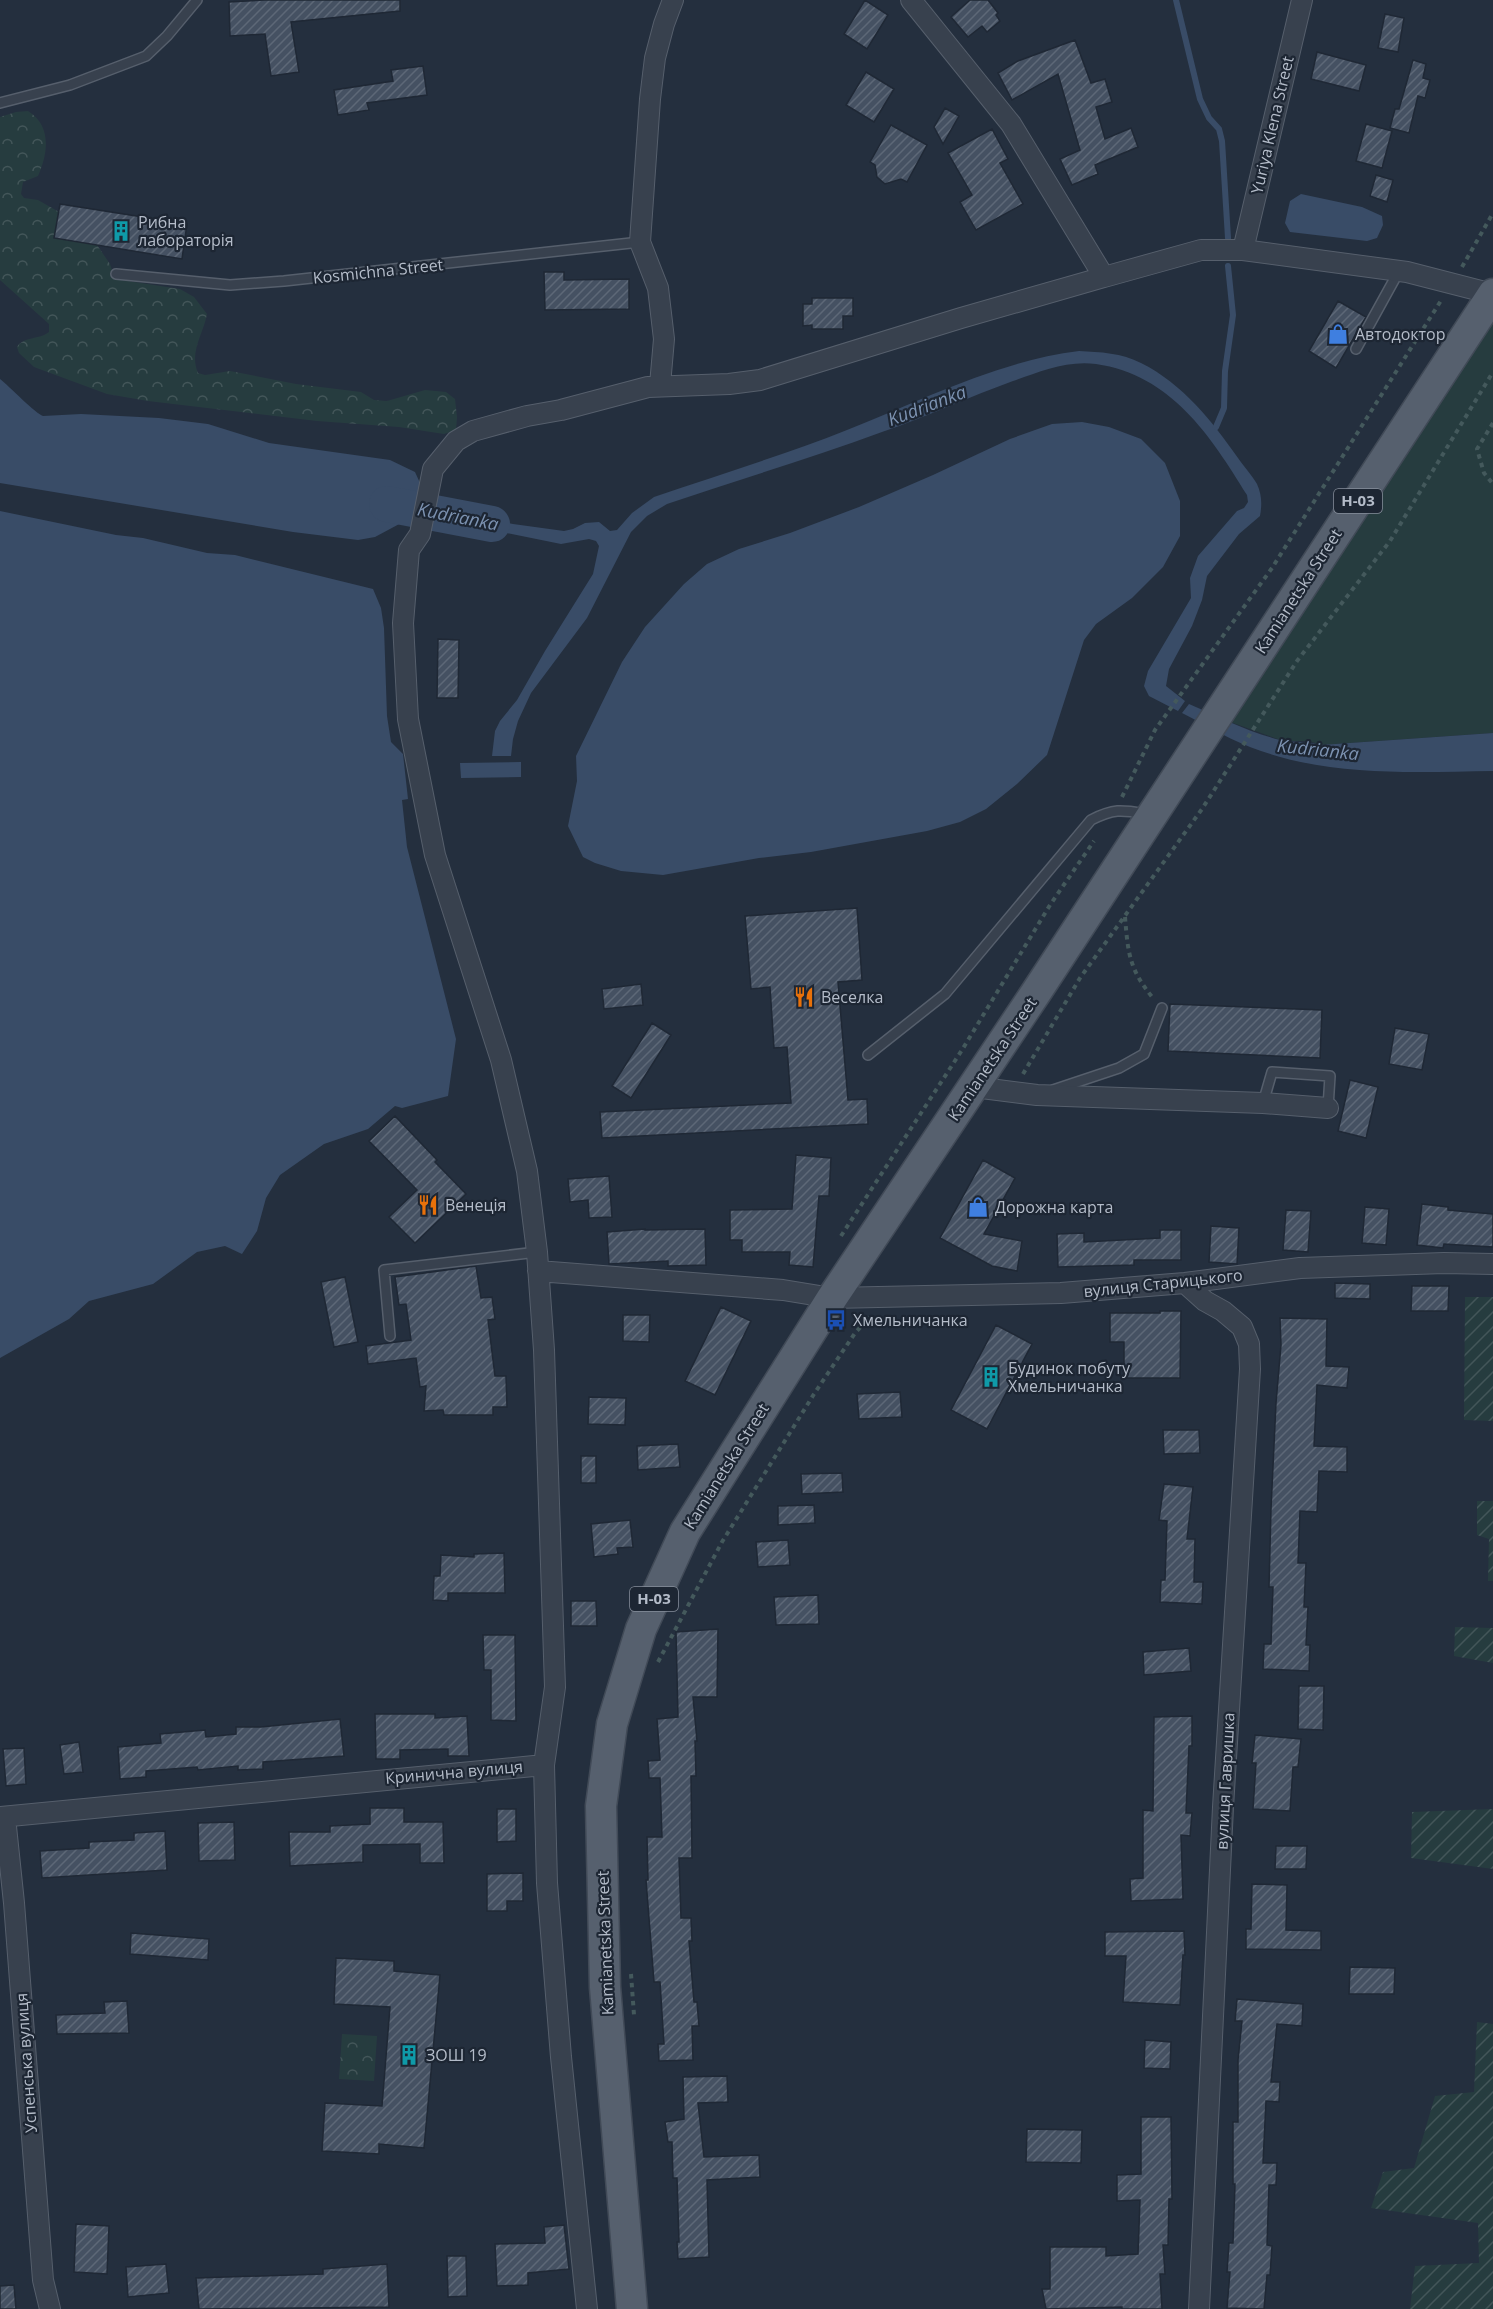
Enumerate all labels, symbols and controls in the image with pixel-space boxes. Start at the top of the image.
street label: Yuriya Klena Street [1245,54,1299,196]
place label: Рибна лабораторія [138,211,234,251]
building icon: Рибна лабораторія [109,219,133,243]
street label: Kosmichna Street [312,253,445,289]
shop icon: Автодоктор [1326,322,1350,346]
place label: Автодоктор [1355,323,1446,345]
water label: Kudrianka [884,379,969,431]
road number: Н-03 [1334,489,1382,513]
water label: Kudrianka [416,496,501,536]
street label: Kamianetska Street [1249,524,1347,658]
water label: Kudrianka [1276,733,1360,765]
restaurant icon: Веселка [792,985,816,1009]
place label: Веселка [821,986,883,1008]
street label: Kamianetska Street [942,993,1042,1125]
restaurant icon: Венеція [416,1193,440,1217]
place label: Венеція [445,1194,506,1216]
shop icon: Дорожна карта [966,1195,990,1219]
place label: Дорожна карта [995,1196,1113,1218]
street label: вулиця Старицького [1082,1264,1244,1302]
bus stop icon: Хмельничанка [824,1308,848,1332]
place label: Хмельничанка [853,1309,968,1331]
place label: Будинок побуту Хмельничанка [1008,1357,1131,1397]
building icon: Будинок побуту Хмельничанка [979,1365,1003,1389]
street label: Kamianetska Street [678,1399,774,1533]
road number: Н-03 [630,1587,678,1611]
street label: вулиця Гавришка [1210,1712,1240,1850]
street label: Кринична вулиця [384,1755,524,1789]
street label: Kamianetska Street [591,1870,619,2016]
street label: Успенська вулиця [10,1992,42,2134]
building icon: ЗОШ 19 [397,2043,421,2067]
place label: ЗОШ 19 [426,2044,487,2066]

